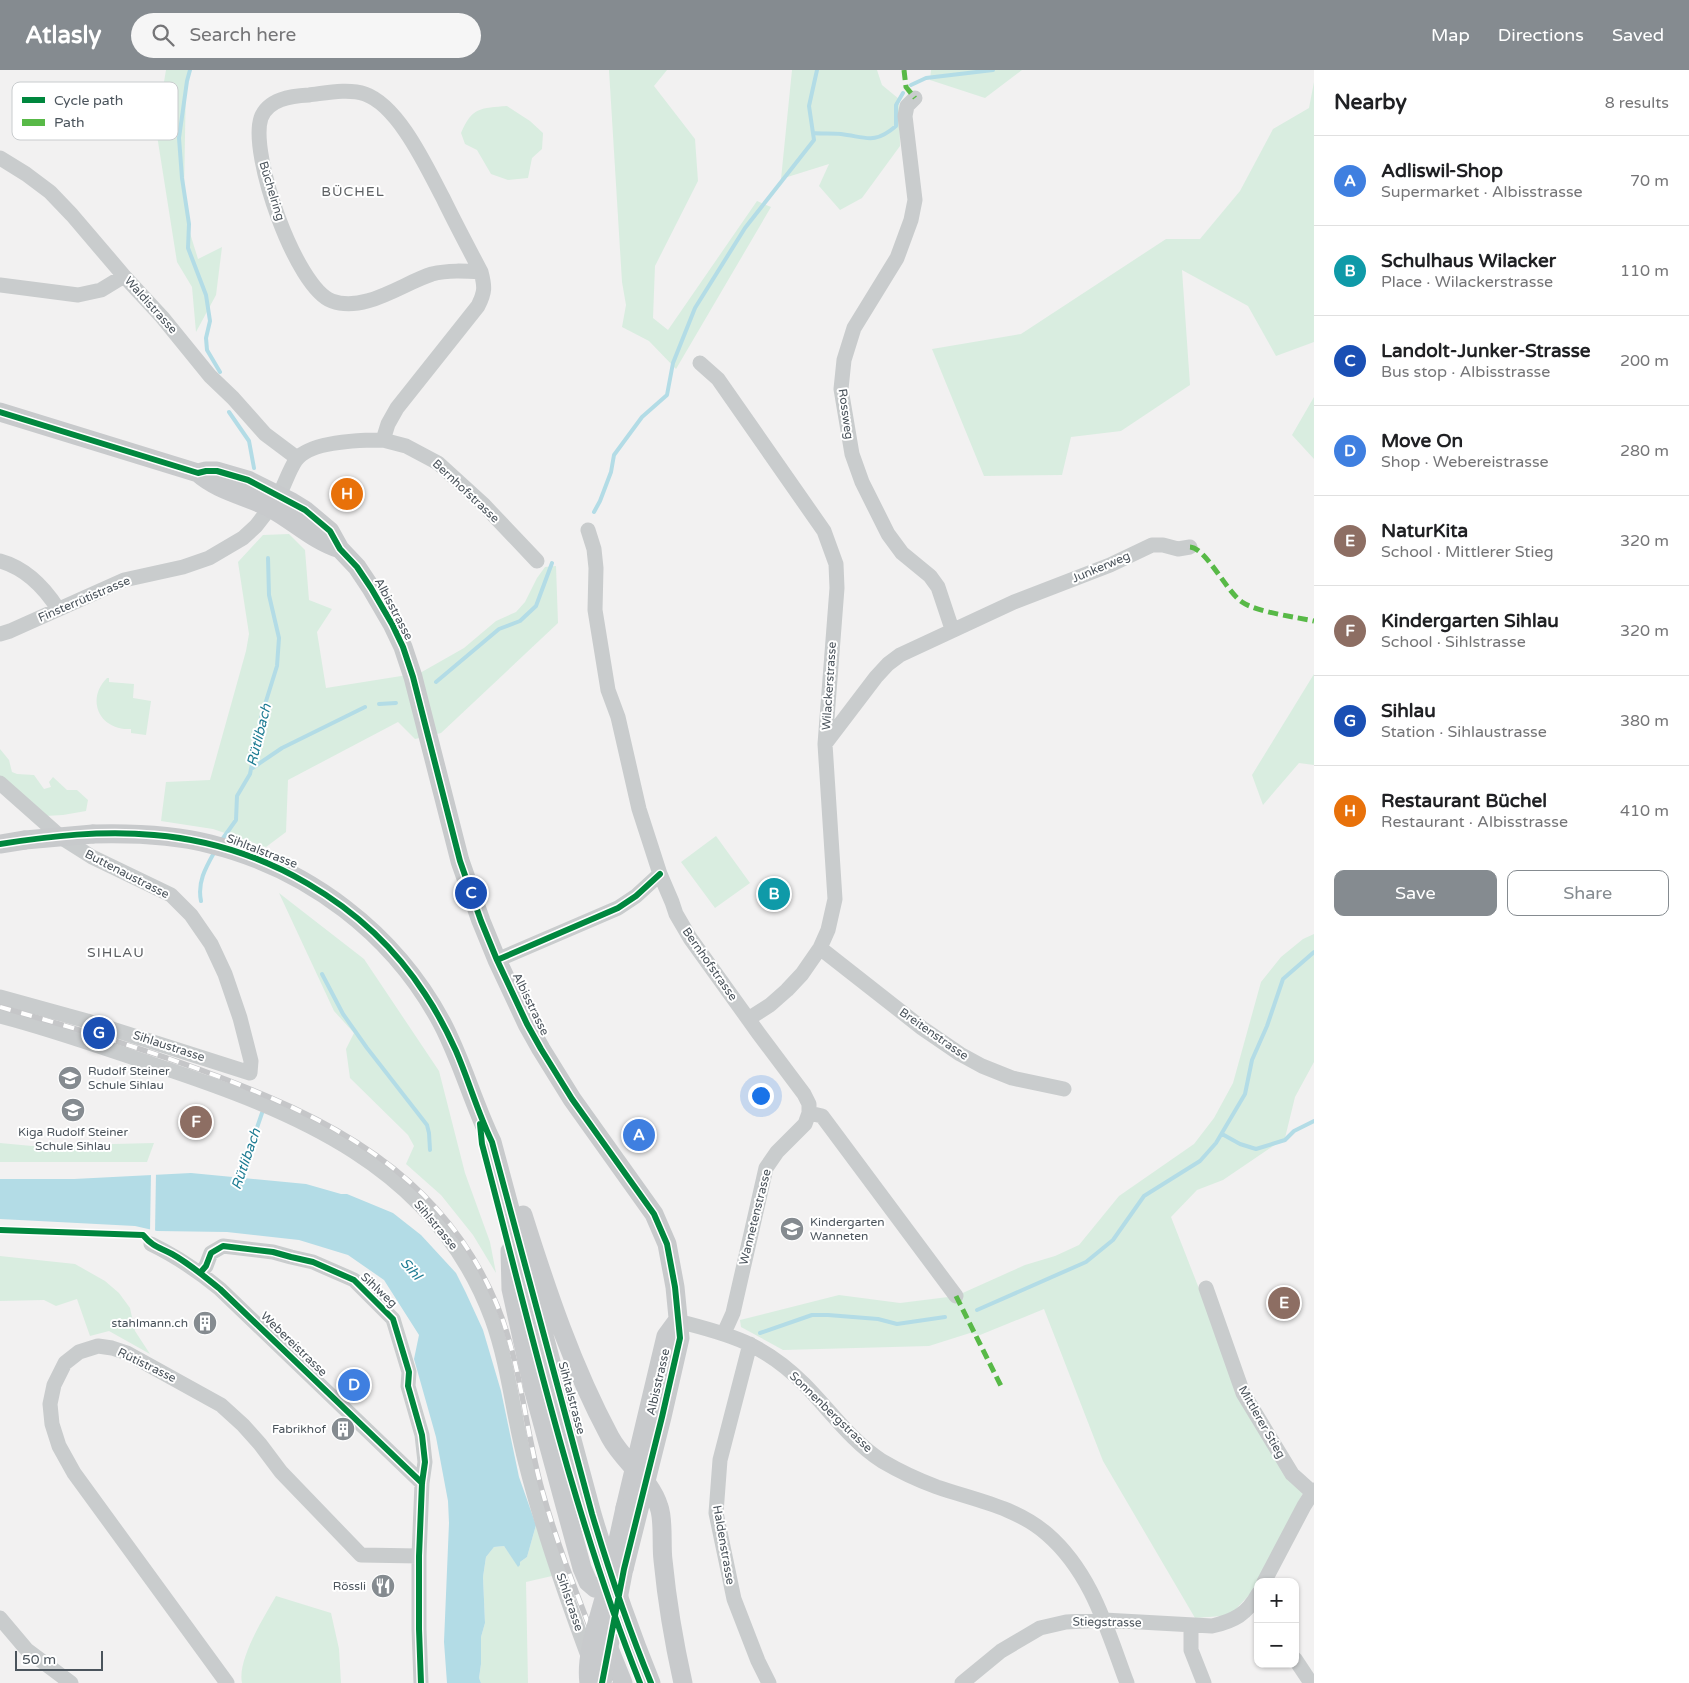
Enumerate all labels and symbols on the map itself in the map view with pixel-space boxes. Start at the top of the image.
legend [12,82,178,140]
text: Cycle path [54,92,123,109]
text: Path [54,114,85,131]
street label: Büchelring [256,160,288,222]
district label: BÜCHEL [321,183,385,200]
street label: Waldistrasse [122,274,180,337]
street label: Rossweg [836,388,856,440]
street label: Bernhofstrasse [430,457,502,526]
pin: H [331,475,363,513]
street label: Junkerweg [1070,548,1132,586]
street label: Finsterrütistrasse [36,573,132,625]
street label: Albisstrasse [372,576,416,643]
street label: Wilackerstrasse [819,641,839,731]
water label: Rütlibach [243,702,275,768]
street label: Sihltalstrasse [225,831,300,871]
street label: Buttenaustrasse [83,847,172,901]
pin: C [455,874,487,912]
pin: B [758,875,790,913]
street label: Bernhofstrasse [680,925,741,1003]
district label: SIHLAU [87,944,145,961]
street label: Albisstrasse [510,970,552,1038]
street label: Breitenstrasse [897,1005,971,1063]
pin: G [83,1014,115,1052]
street label: Sihlaustrasse [131,1028,207,1064]
place label: Rudolf Steiner Schule Sihlau [88,1064,170,1092]
school or university icon: Rudolf Steiner Schule Sihlau [57,1065,83,1091]
your location [748,1083,774,1109]
school or university icon: Kiga Rudolf Steiner Schule Sihlau [60,1097,86,1123]
pin: F [180,1103,212,1141]
pin: A [623,1116,655,1154]
place label: Kiga Rudolf Steiner Schule Sihlau [18,1125,128,1153]
water label: Rütlibach [228,1126,265,1192]
street label: Wannetenstrasse [736,1167,774,1266]
street label: Sihlstrasse [411,1197,461,1253]
place label: Kindergarten Wanneten [810,1215,885,1243]
school or university icon: Kindergarten Wanneten [779,1216,805,1242]
water label: Sihl [397,1254,426,1285]
street label: Sihlweg [358,1270,400,1310]
pin: E [1268,1284,1300,1322]
street label: Webereistrasse [258,1309,330,1379]
building icon: stahlmann.ch [192,1310,218,1336]
place label: stahlmann.ch [112,1316,188,1330]
street label: Rütistrasse [115,1345,179,1385]
street label: Albisstrasse [644,1347,673,1417]
street label: Sihltalstrasse [556,1360,588,1436]
pin: D [338,1366,370,1404]
street label: Sonnenbergstrasse [787,1369,875,1455]
street label: Mittlerer Stieg [1236,1383,1288,1461]
building icon: Fabrikhof [330,1416,356,1442]
place label: Fabrikhof [272,1422,326,1436]
street label: Haldenstrasse [710,1504,738,1586]
street label: Sihlstrasse [554,1571,587,1633]
restaurant icon: Rössli [370,1573,396,1599]
place label: Rössli [333,1579,366,1593]
street label: Stiegstrasse [1072,1614,1142,1630]
scale bar [15,1648,102,1671]

